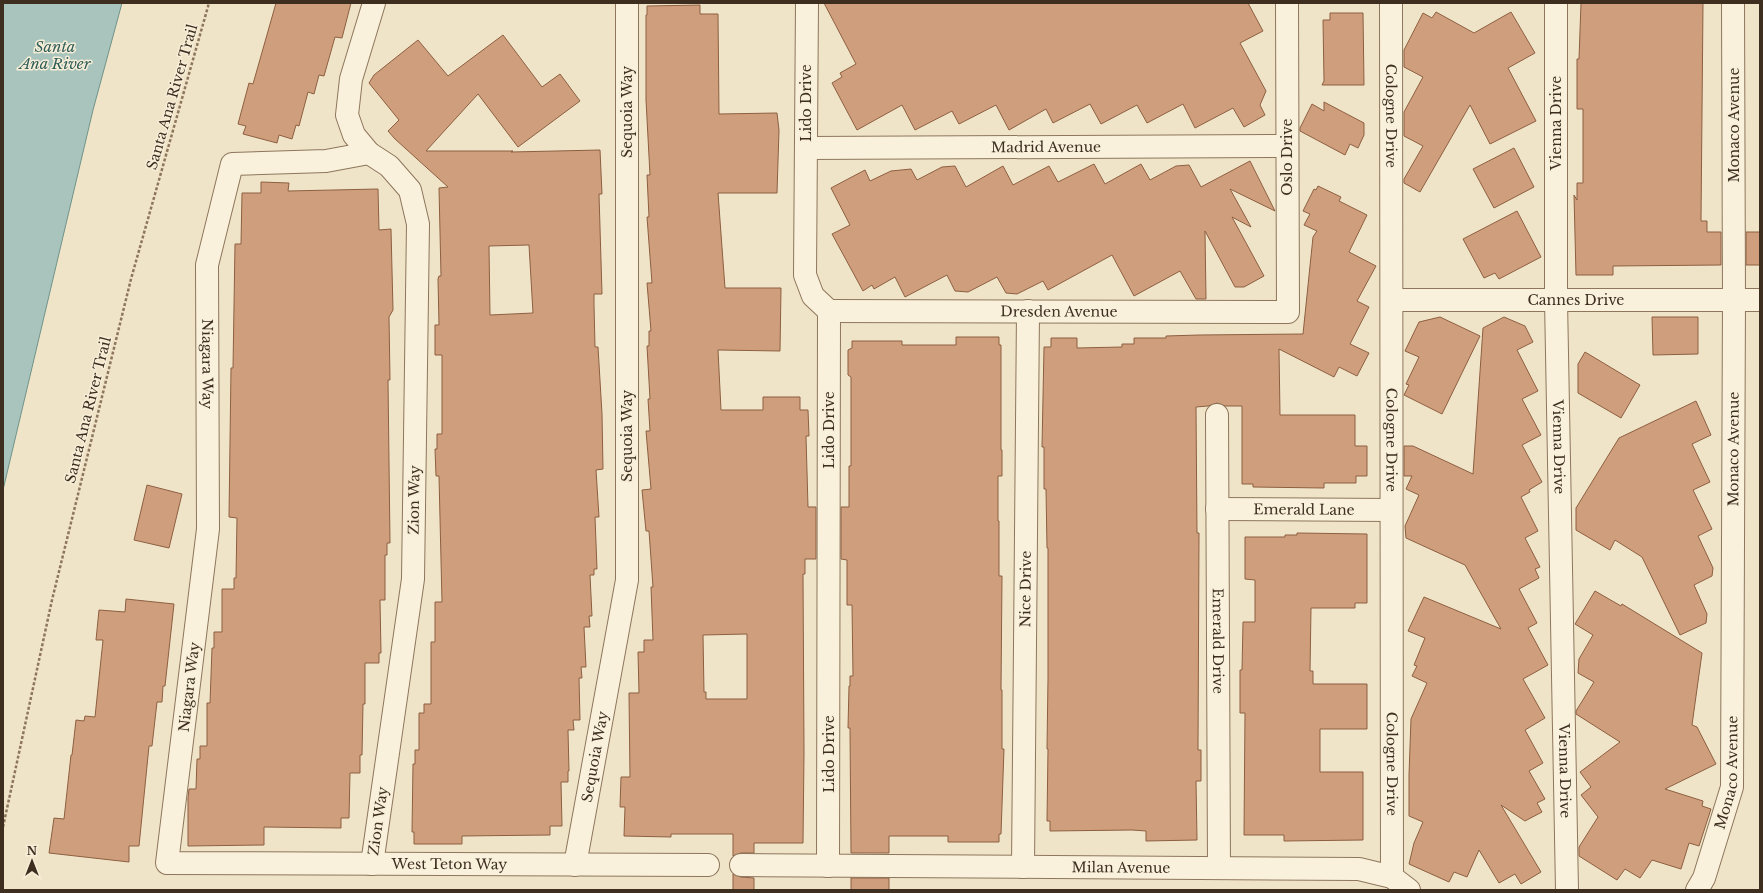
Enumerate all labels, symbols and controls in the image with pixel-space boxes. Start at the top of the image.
street label: Santa Ana River Trail [143,22,202,172]
water label: Santa Ana River [17,37,92,73]
street label: Lido Drive [797,64,815,142]
street label: Cologne Drive [1382,64,1400,168]
street label: Sequoia Way [618,66,636,158]
street label: Monaco Avenue [1725,68,1743,182]
street label: Vienna Drive [1547,76,1565,171]
street label: Oslo Drive [1278,118,1296,196]
street label: Madrid Avenue [991,138,1101,156]
street label: Cannes Drive [1528,291,1624,309]
street label: Dresden Avenue [1000,302,1118,321]
street label: Niagara Way [198,319,217,409]
street label: Santa Ana River Trail [61,334,115,485]
street label: Cologne Drive [1382,388,1401,492]
street label: Sequoia Way [618,390,636,482]
street label: Lido Drive [820,391,838,469]
street label: Monaco Avenue [1724,392,1743,507]
street label: Vienna Drive [1549,398,1569,494]
street label: Zion Way [404,465,424,535]
street label: Emerald Lane [1253,500,1355,519]
street label: Nice Drive [1016,550,1035,628]
street label: Emerald Drive [1209,588,1227,694]
street label: Niagara Way [175,641,203,733]
street label: Sequoia Way [578,710,612,804]
street label: Cologne Drive [1383,712,1401,816]
street label: Lido Drive [820,715,838,793]
street label: Monaco Avenue [1711,716,1741,831]
street label: Vienna Drive [1555,722,1575,818]
street label: Zion Way [364,785,392,857]
north arrow [12,841,52,881]
text: N [27,844,38,858]
street label: West Teton Way [391,855,507,873]
street label: Milan Avenue [1072,858,1170,877]

